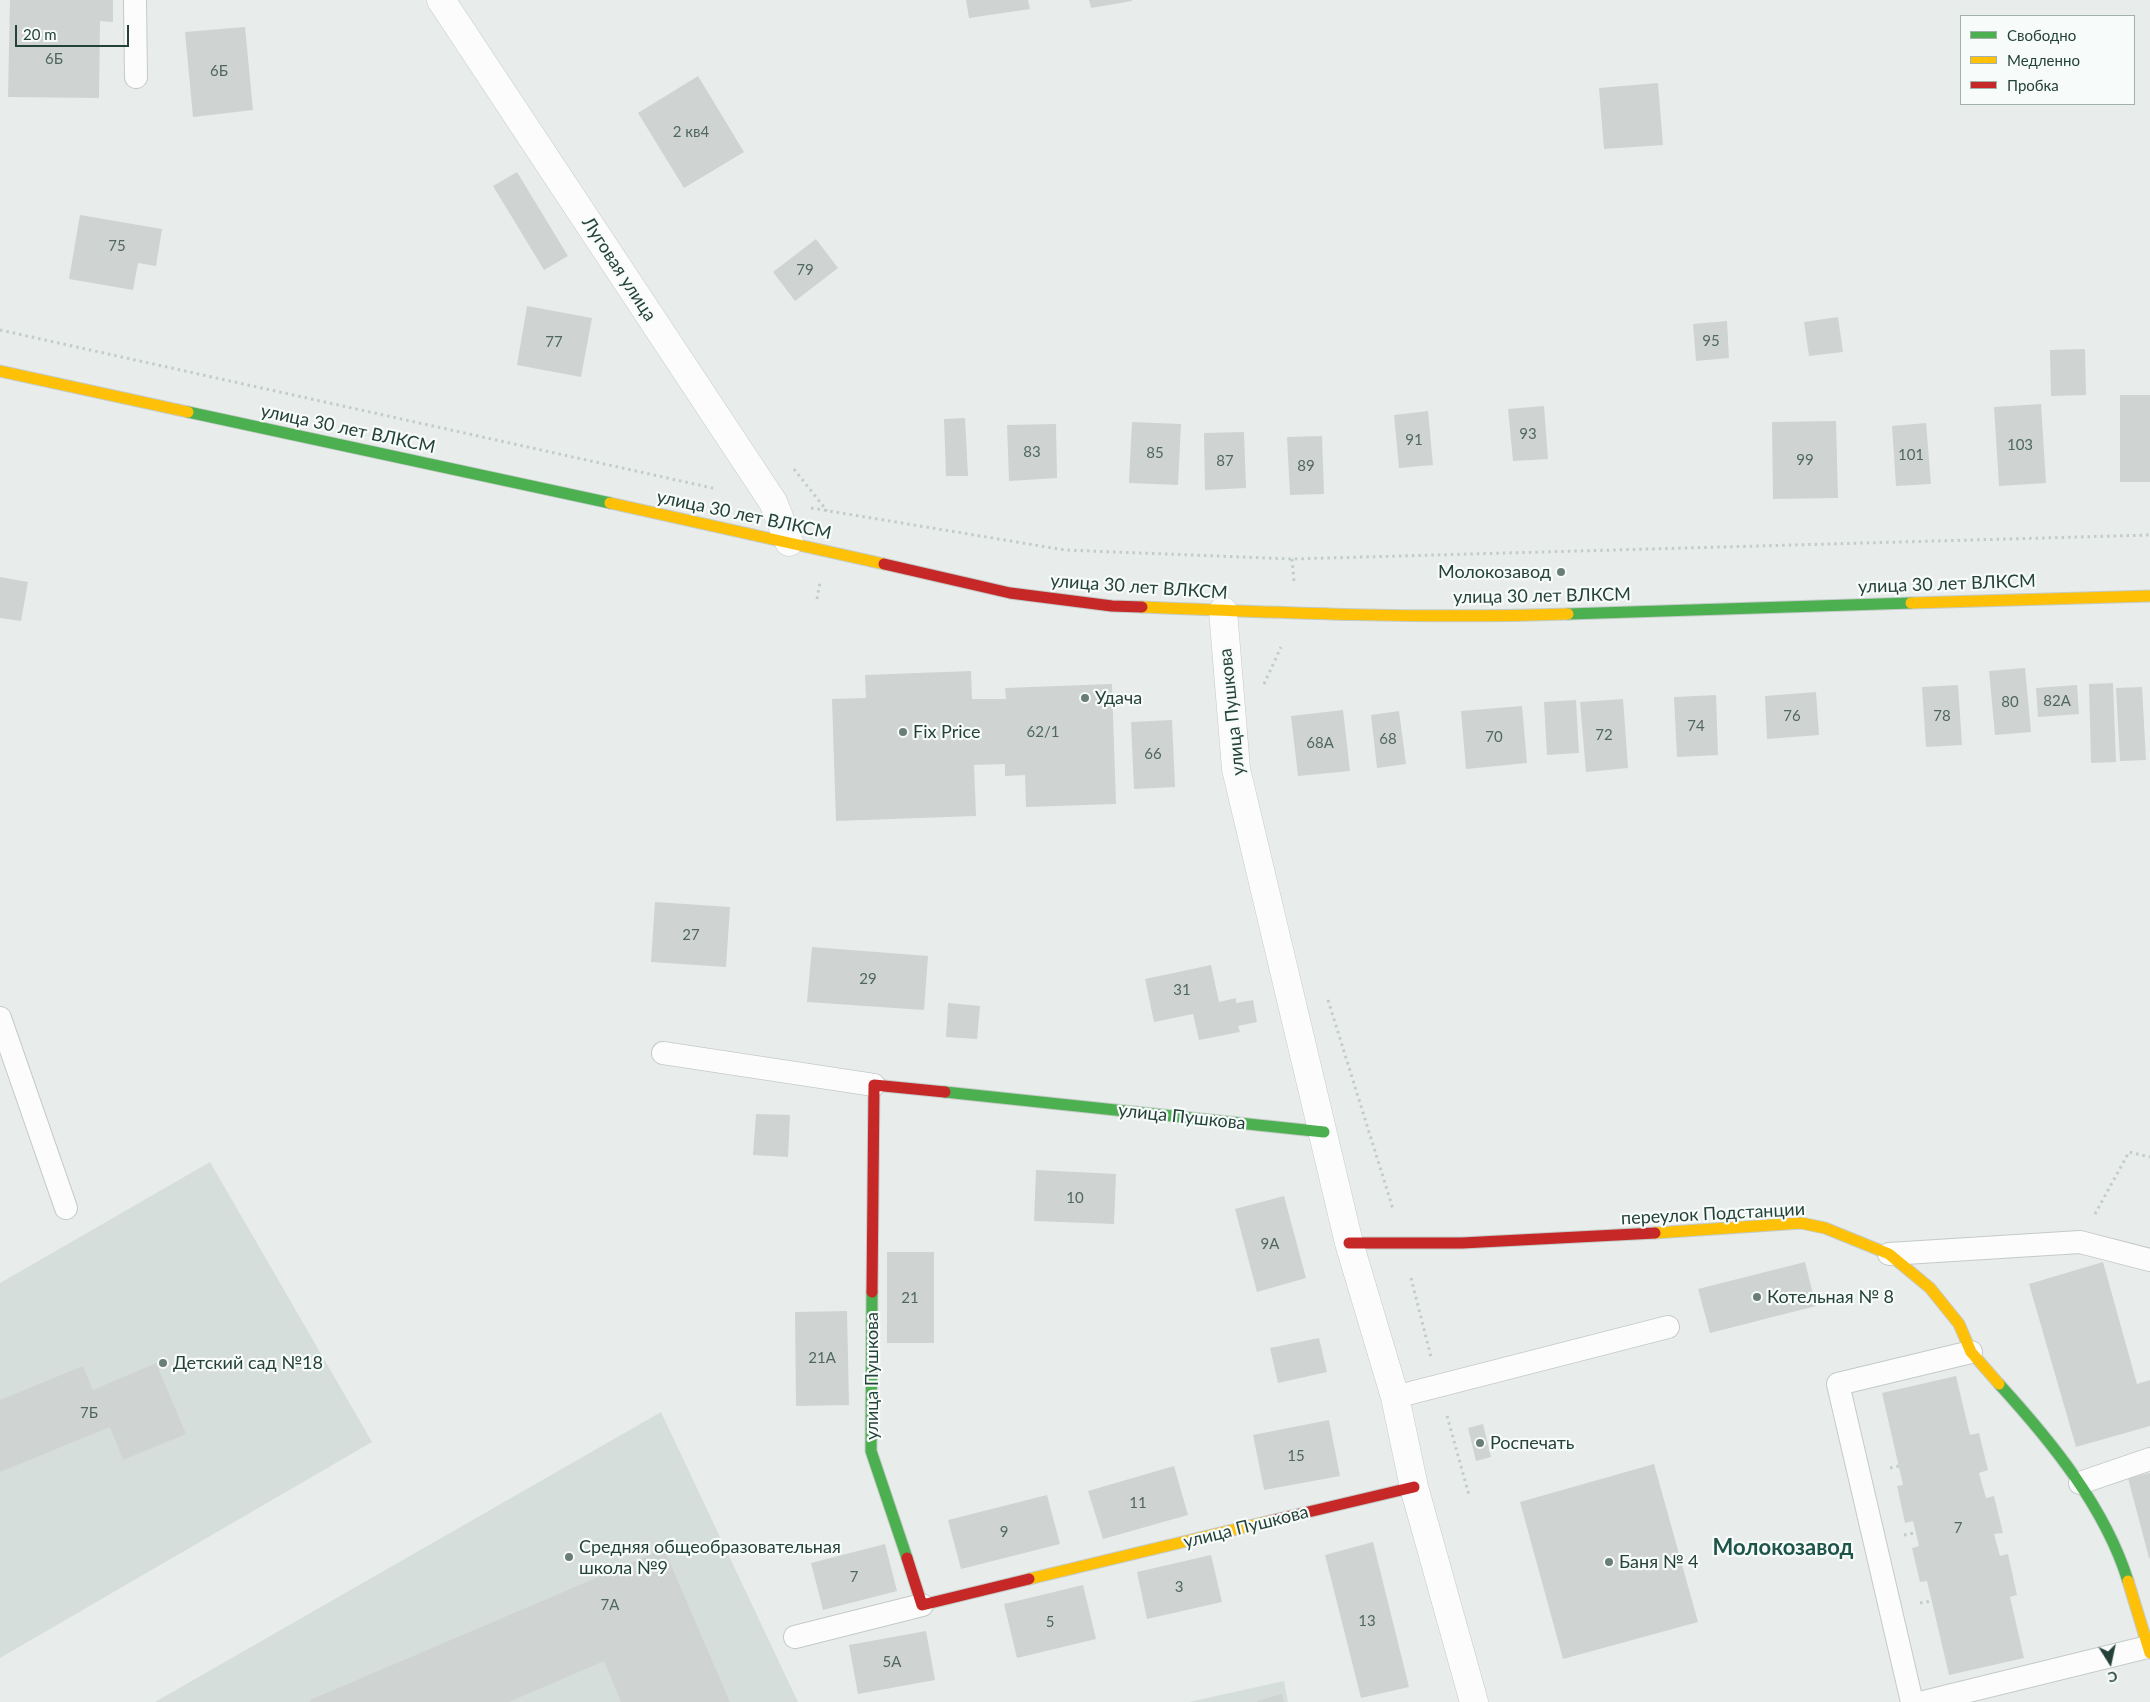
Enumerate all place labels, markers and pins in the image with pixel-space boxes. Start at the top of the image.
place label: Молокозавод [1438,561,1551,583]
marker: Молокозавод [1555,566,1567,578]
place label: Удача [1095,687,1142,709]
marker: Удача [1079,692,1091,704]
place label: Fix Price [913,721,980,743]
marker: Fix Price [897,726,909,738]
place label: Котельная № 8 [1767,1286,1894,1308]
marker: Котельная № 8 [1751,1291,1763,1303]
place label: Детский сад №18 [173,1352,323,1374]
marker: Детский сад №18 [157,1357,169,1369]
place label: Роспечать [1490,1432,1574,1454]
marker: Роспечать [1474,1437,1486,1449]
place label: Средняя общеобразовательная школа №9 [579,1536,841,1578]
marker: Средняя общеобразовательная школа №9 [563,1551,575,1563]
place label: Баня № 4 [1619,1551,1699,1573]
marker: Баня № 4 [1603,1556,1615,1568]

